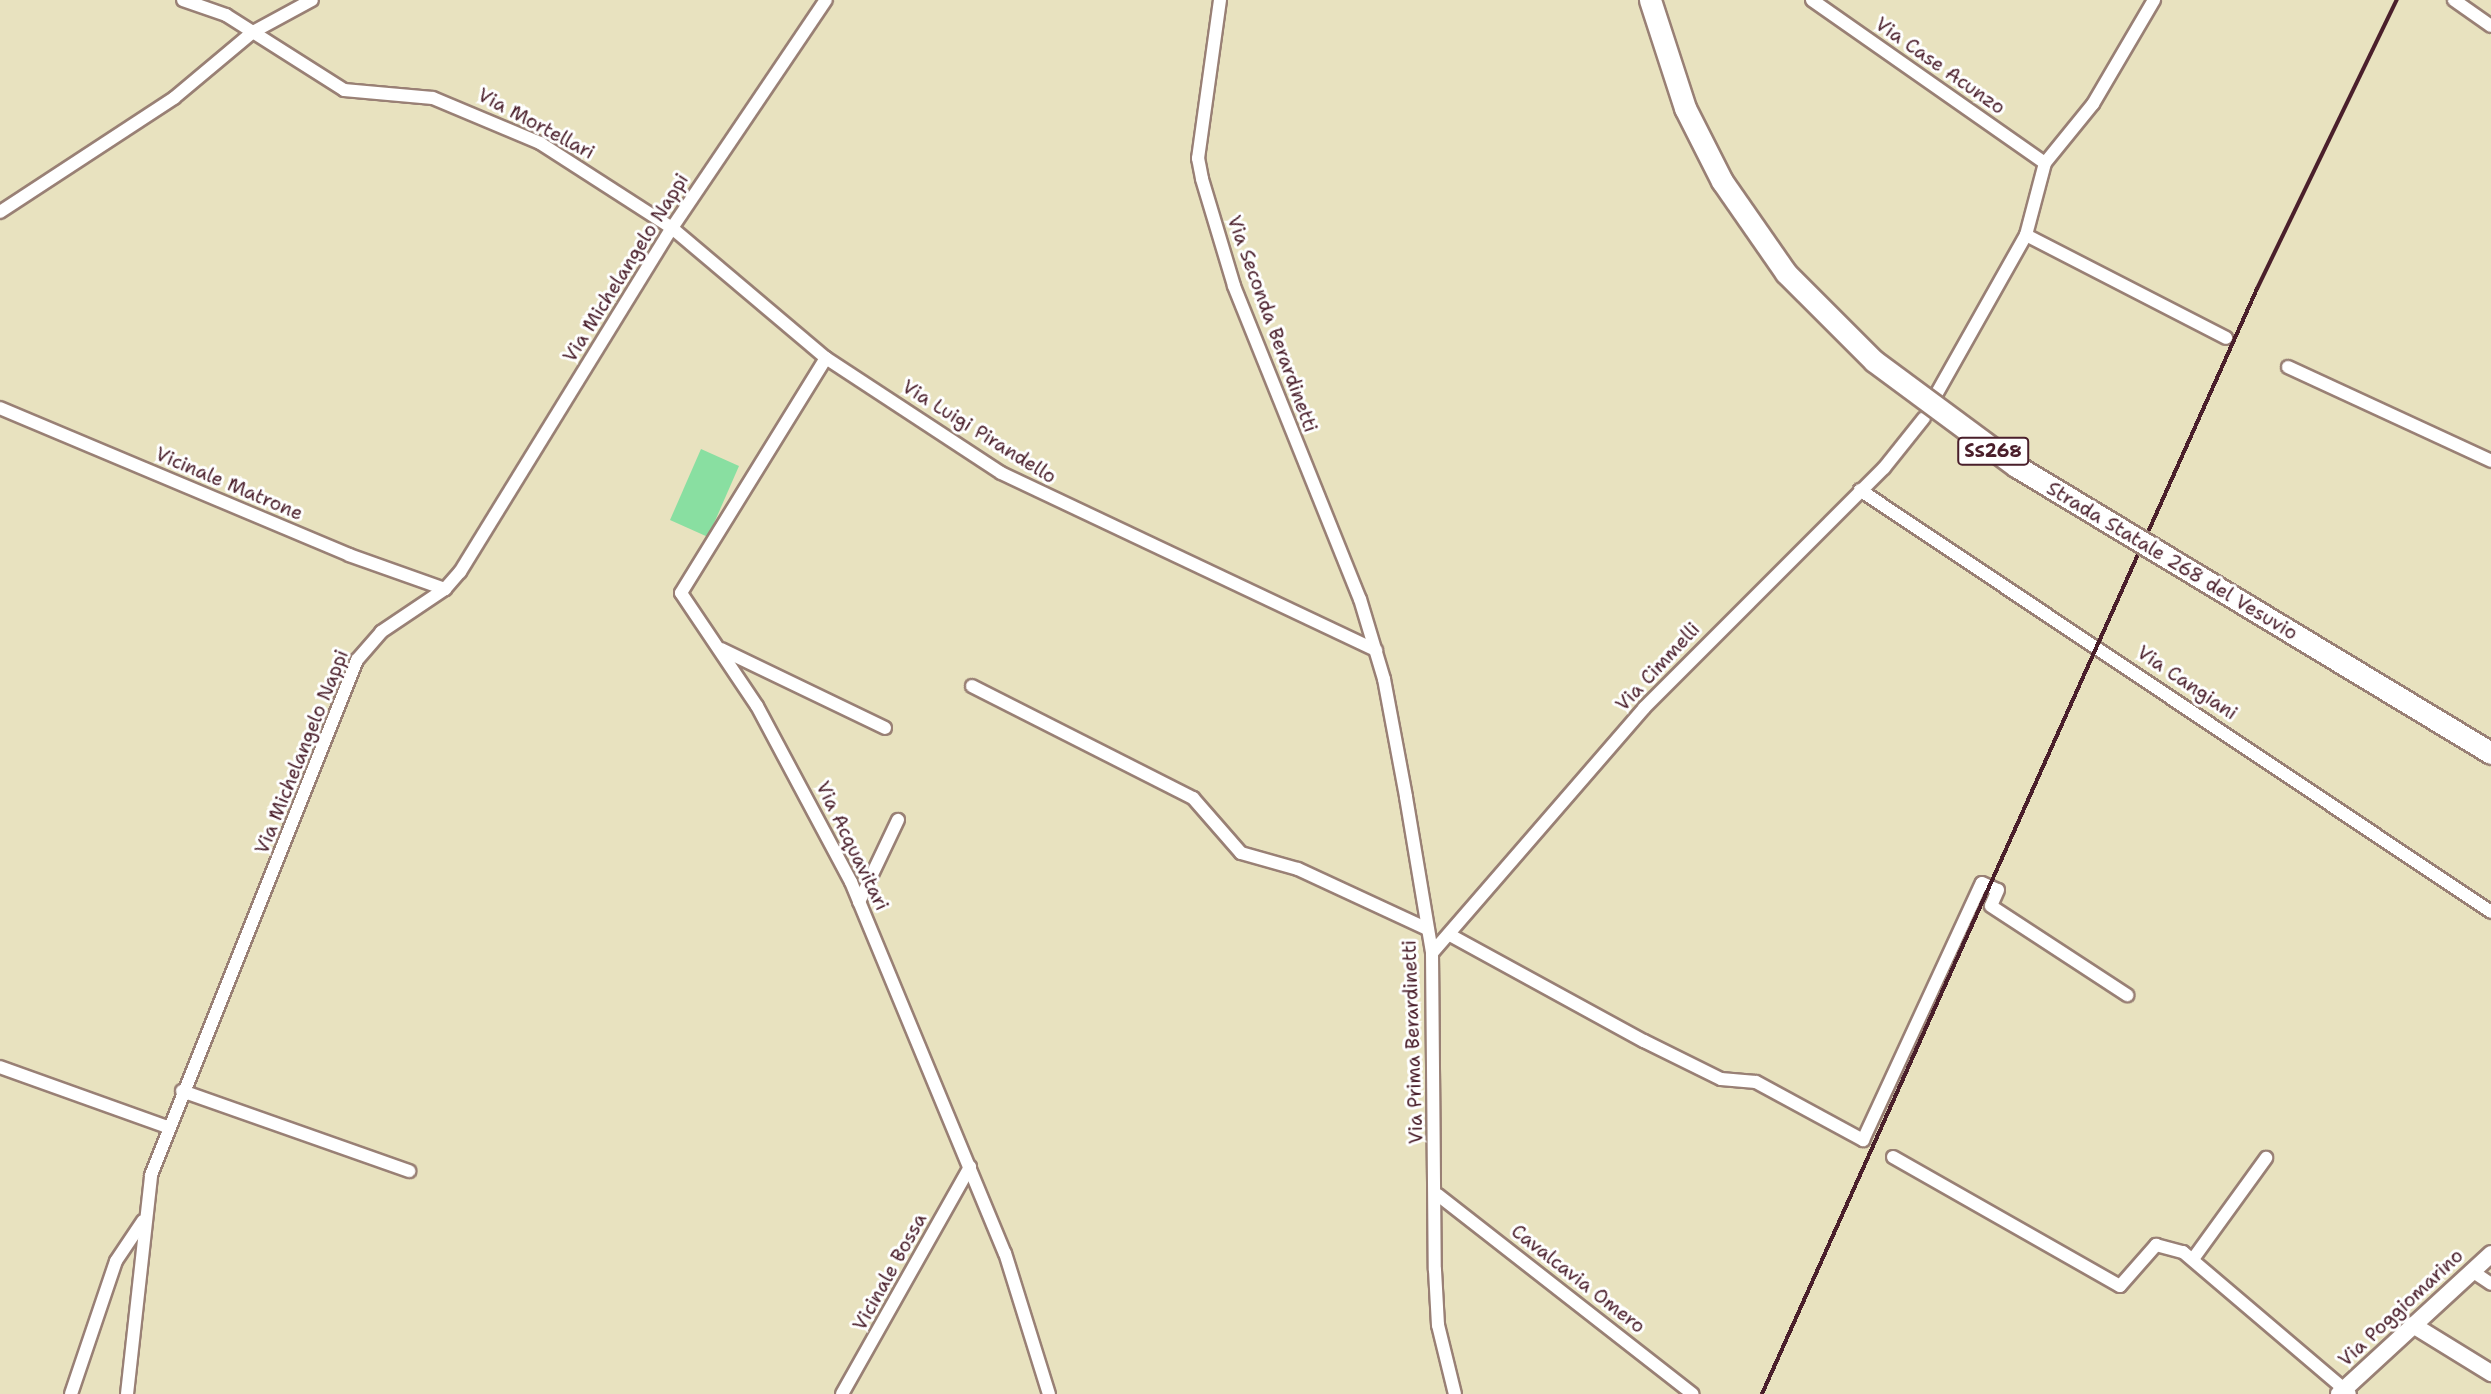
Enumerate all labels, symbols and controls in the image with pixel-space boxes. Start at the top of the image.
street label: Via Case Acunzo [1871,13,2009,119]
street label: Via Mortellari [474,84,598,164]
street label: Via Michelangelo Nappi [559,169,693,367]
street label: Via Seconda Berardinetti [1222,213,1322,435]
street label: Via Luigi Pirandello [898,375,1060,489]
road number: SS268 [1956,436,2030,466]
street label: Vicinale Matrone [152,443,306,525]
street label: Strada Statale 268 del Vesuvio [2043,477,2301,645]
street label: Via Cimmelli [1611,618,1705,716]
street label: Via Cangiani [2132,641,2242,725]
street label: Via Michelangelo Nappi [251,647,353,857]
street label: Via Acquavitari [811,778,893,914]
street label: Via Prima Berardinetti [1398,940,1428,1144]
street label: Vicinale Bossa [848,1209,932,1335]
street label: Cavalcavia Omero [1507,1220,1649,1338]
street label: Via Poggiomarino [2334,1244,2468,1372]

